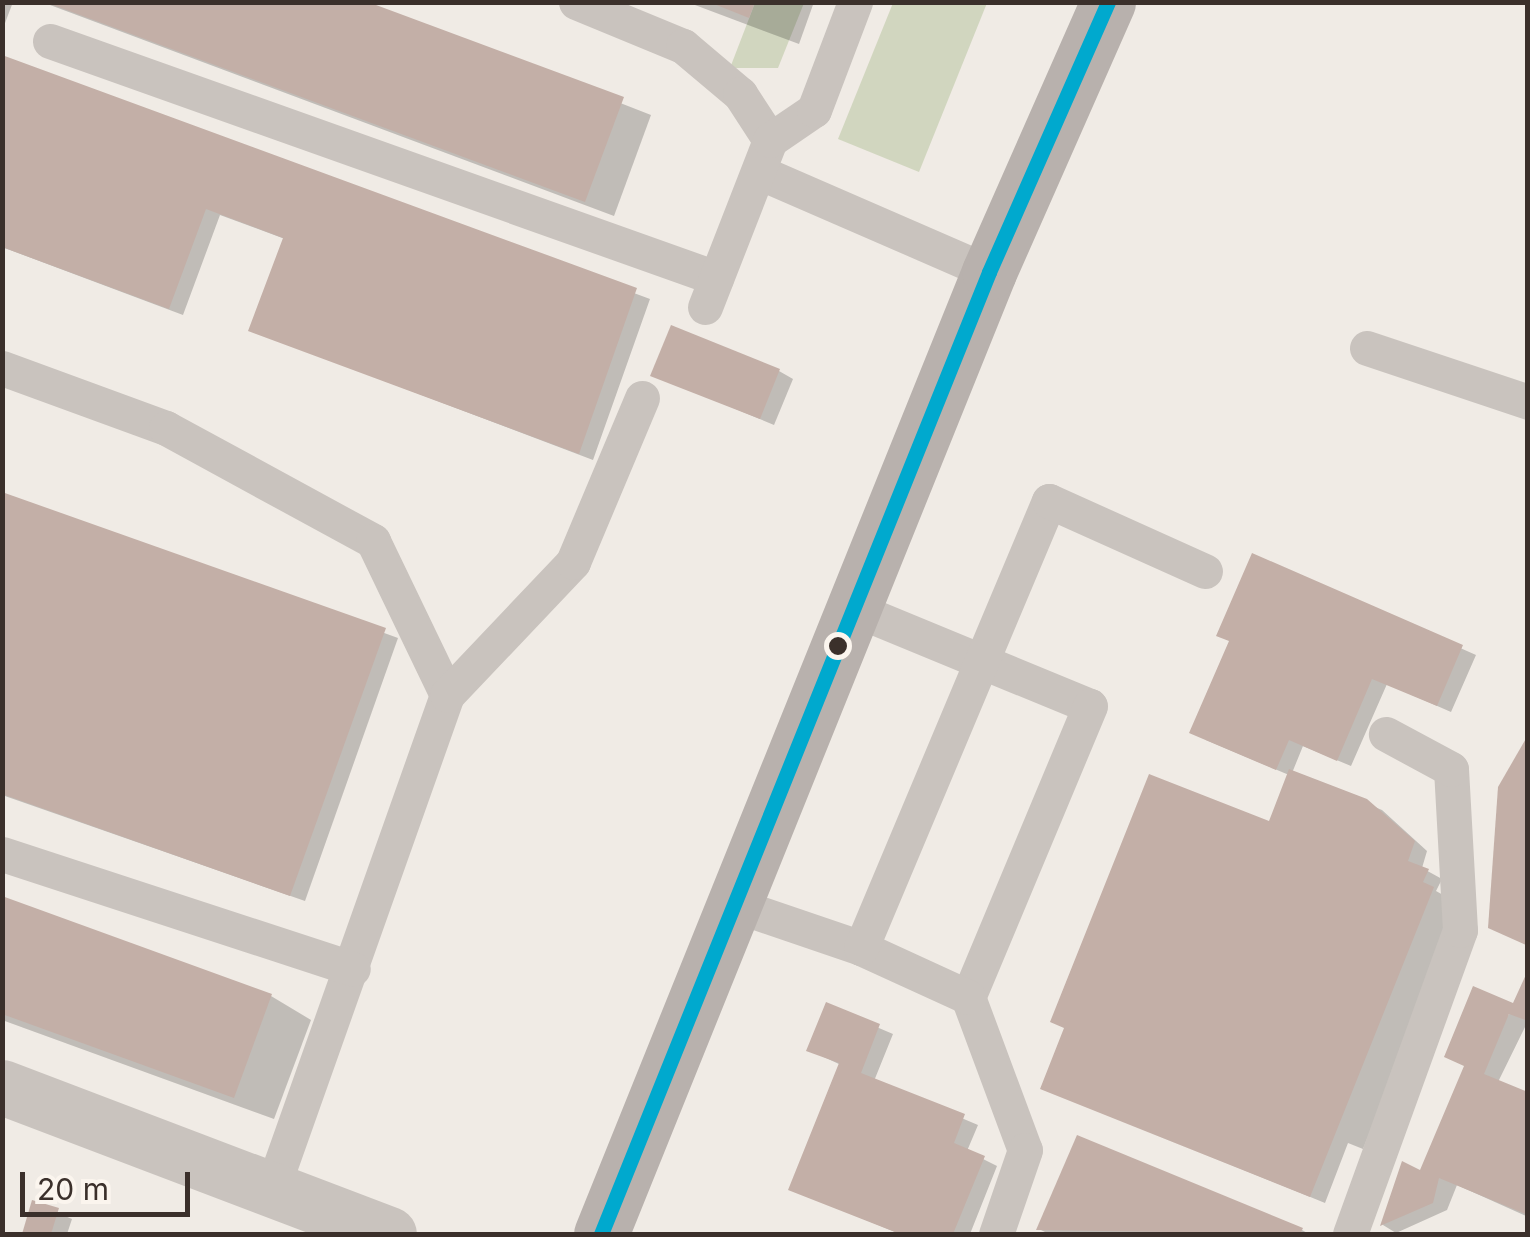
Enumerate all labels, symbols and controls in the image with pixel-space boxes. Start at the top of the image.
unlabelled marker [828,636,848,656]
scale bar [25,1152,195,1214]
text: 20 m [37,1171,109,1207]

